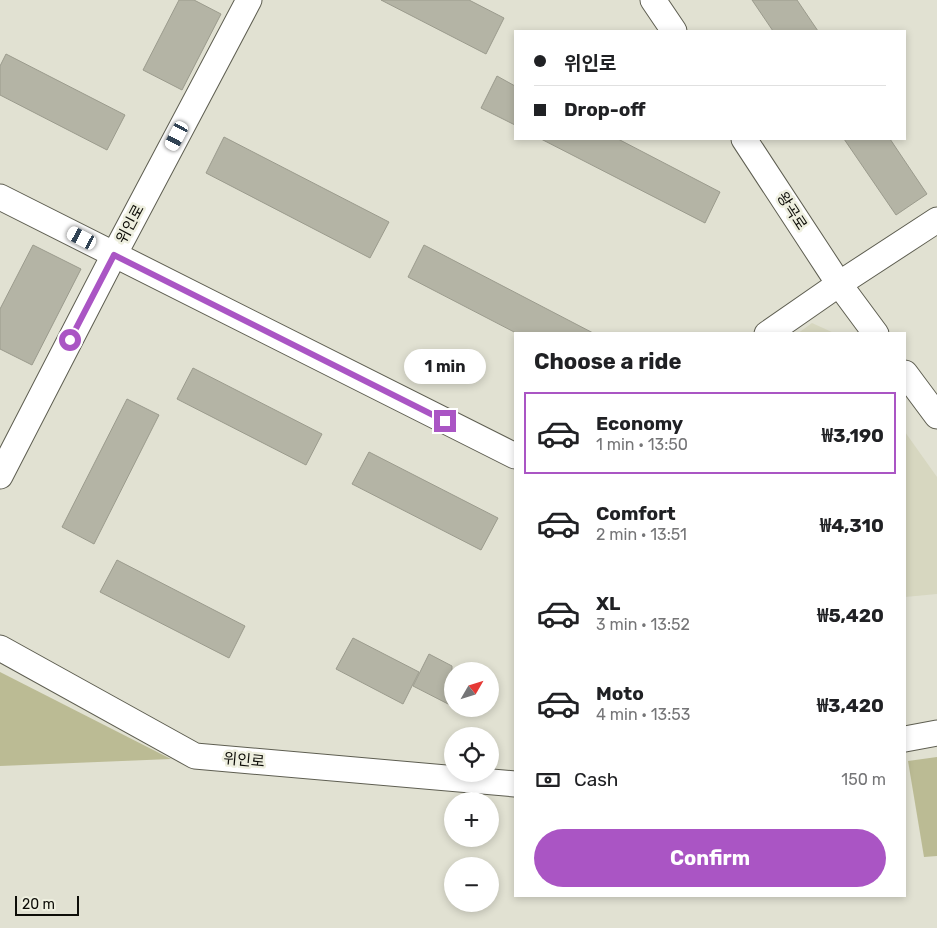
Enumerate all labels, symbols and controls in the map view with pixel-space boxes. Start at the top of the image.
text: 위인로 [564,52,616,75]
text: Drop-off [564,98,646,121]
car [163,119,190,153]
street label: 왕곡로 [773,189,811,233]
street label: 위인로 [112,201,148,247]
car [65,225,98,251]
route start [59,329,81,351]
callout: 1 min [404,348,486,384]
text: Choose a ride [534,348,681,375]
text: 1 min [425,357,465,376]
route end [434,410,456,432]
icon: car [536,411,581,456]
text: Economy [596,412,683,435]
text: ₩3,190 [822,424,884,447]
text: 1 min · 13:50 [596,435,688,454]
icon: car [536,501,581,546]
text: Comfort [596,502,676,525]
text: ₩4,310 [820,514,884,537]
text: 2 min · 13:51 [596,525,687,544]
icon: car [536,591,581,636]
text: XL [596,592,620,615]
text: ₩5,420 [817,604,884,627]
text: 3 min · 13:52 [596,615,690,634]
north arrow [444,662,499,718]
map controls [444,662,499,912]
icon: car [536,681,581,726]
text: Moto [596,682,644,705]
text: ₩3,420 [817,694,884,717]
text: 4 min · 13:53 [596,705,690,724]
button: locate [444,727,499,782]
street label: 위인로 [223,749,265,771]
icon: cash [534,766,562,794]
text: Cash [574,768,618,791]
text: 150 m [841,770,886,789]
button: + [444,792,499,847]
button: Confirm [534,829,886,887]
button: − [444,857,499,912]
scale bar [15,893,79,916]
text: 20 m [22,896,55,913]

